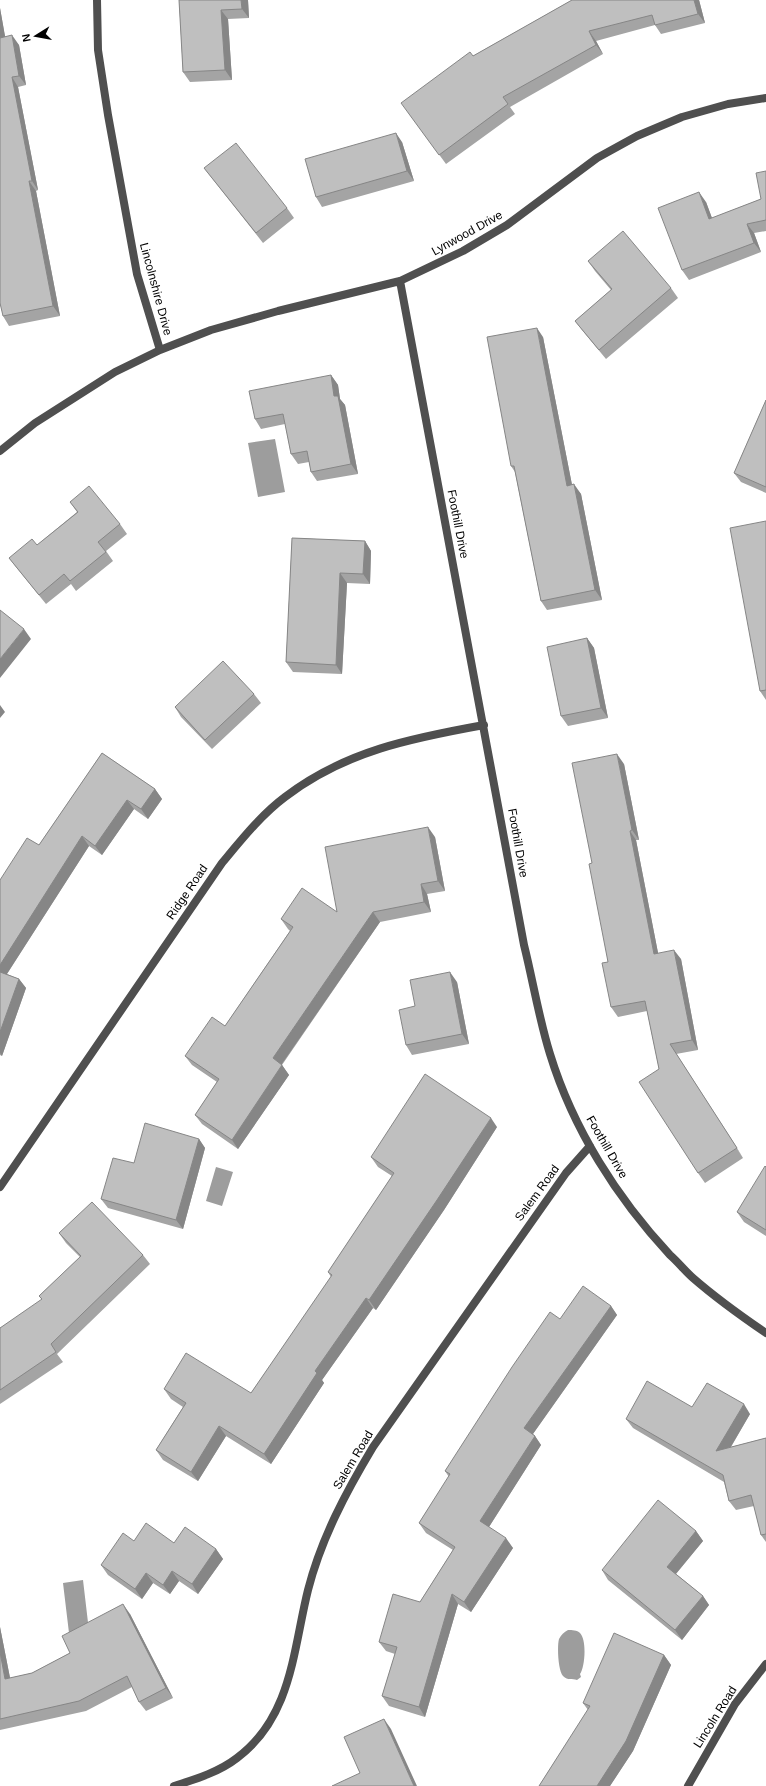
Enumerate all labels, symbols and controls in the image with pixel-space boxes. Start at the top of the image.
north arrow [16,16,56,56]
text: N [20,33,33,43]
street label: Lynwood Drive [429,208,505,258]
street label: Lincolnshire Drive [137,241,175,337]
street label: Foothill Drive [444,488,472,560]
street label: Foothill Drive [505,807,531,879]
street label: Ridge Road [163,862,211,922]
street label: Foothill Drive [583,1113,631,1181]
street label: Salem Road [512,1162,562,1224]
street label: Salem Road [330,1428,376,1492]
street label: Lincoln Road [690,1684,740,1750]

